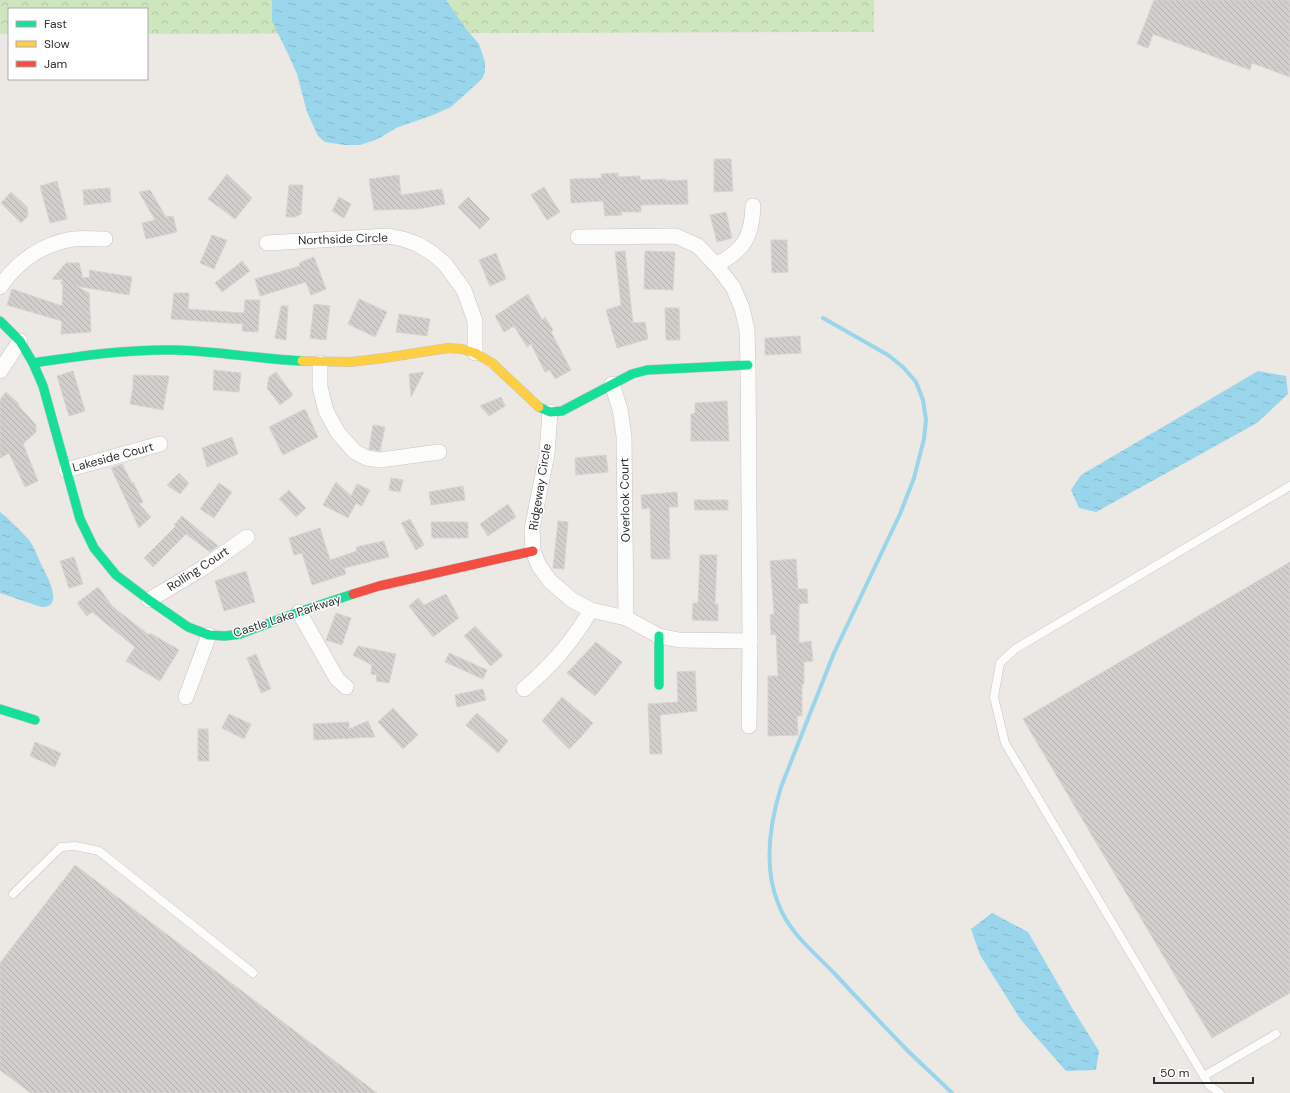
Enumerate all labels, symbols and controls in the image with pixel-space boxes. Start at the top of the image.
legend [8,8,148,80]
text: Fast [44,16,67,32]
text: Slow [44,36,70,52]
text: Jam [44,56,67,72]
street label: Northside Circle [298,229,388,249]
street label: Lakeside Court [71,438,156,476]
street label: Ridgeway Circle [525,442,555,532]
street label: Overlook Court [616,457,634,542]
street label: Rolling Court [164,543,232,595]
street label: Castle Lake Parkway [231,591,343,641]
scale bar [1154,1059,1253,1085]
text: 50 m [1160,1065,1189,1081]

